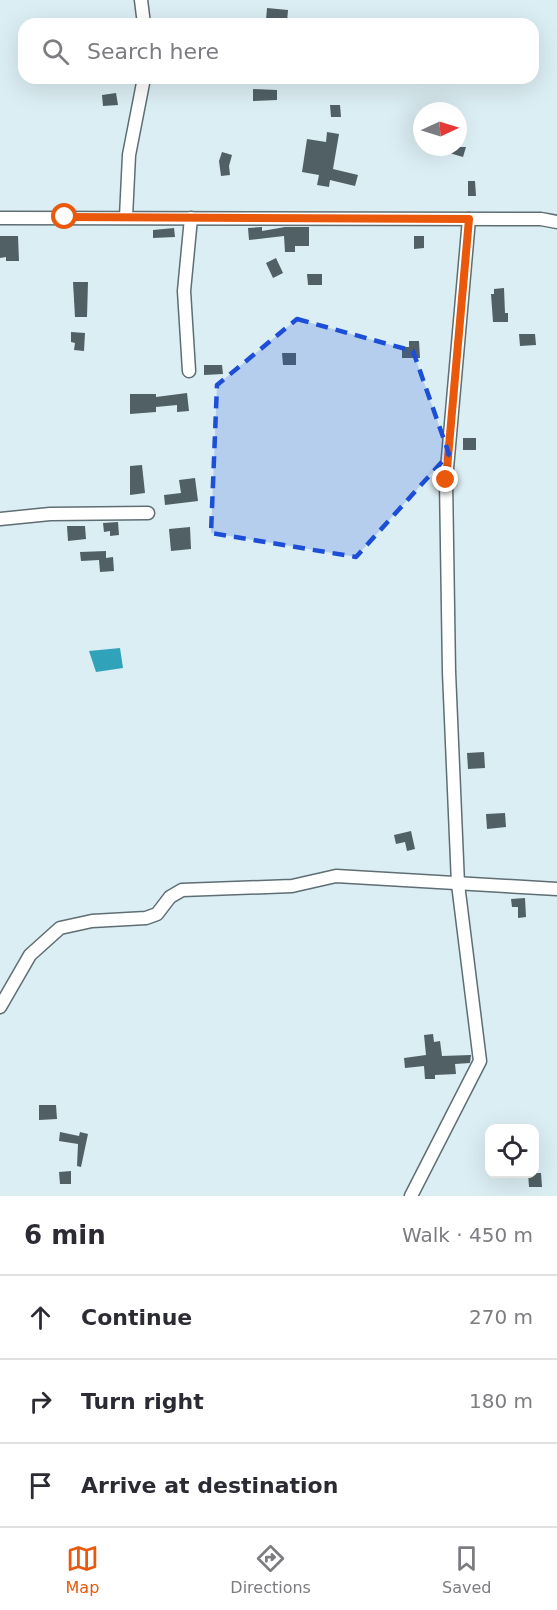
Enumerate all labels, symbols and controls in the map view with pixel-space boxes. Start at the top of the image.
search box [18,18,539,84]
icon: search [39,35,72,68]
text: Search here [87,39,219,64]
north arrow [413,102,467,156]
route start [51,203,77,229]
route end [432,466,458,492]
map controls [485,1124,539,1178]
button: locate [485,1124,539,1178]
text: 6 min [24,1220,106,1250]
text: Walk · 450 m [402,1223,533,1247]
icon: ahead [24,1301,57,1334]
text: Continue [81,1305,192,1330]
text: 270 m [469,1305,533,1329]
icon: right [24,1385,57,1418]
text: Turn right [81,1389,204,1414]
text: 180 m [469,1389,533,1413]
icon: arrive [24,1469,57,1502]
text: Arrive at destination [81,1473,338,1498]
tab: Map [66,1542,99,1597]
tab: Directions [230,1542,311,1597]
tab: Saved [442,1542,491,1597]

